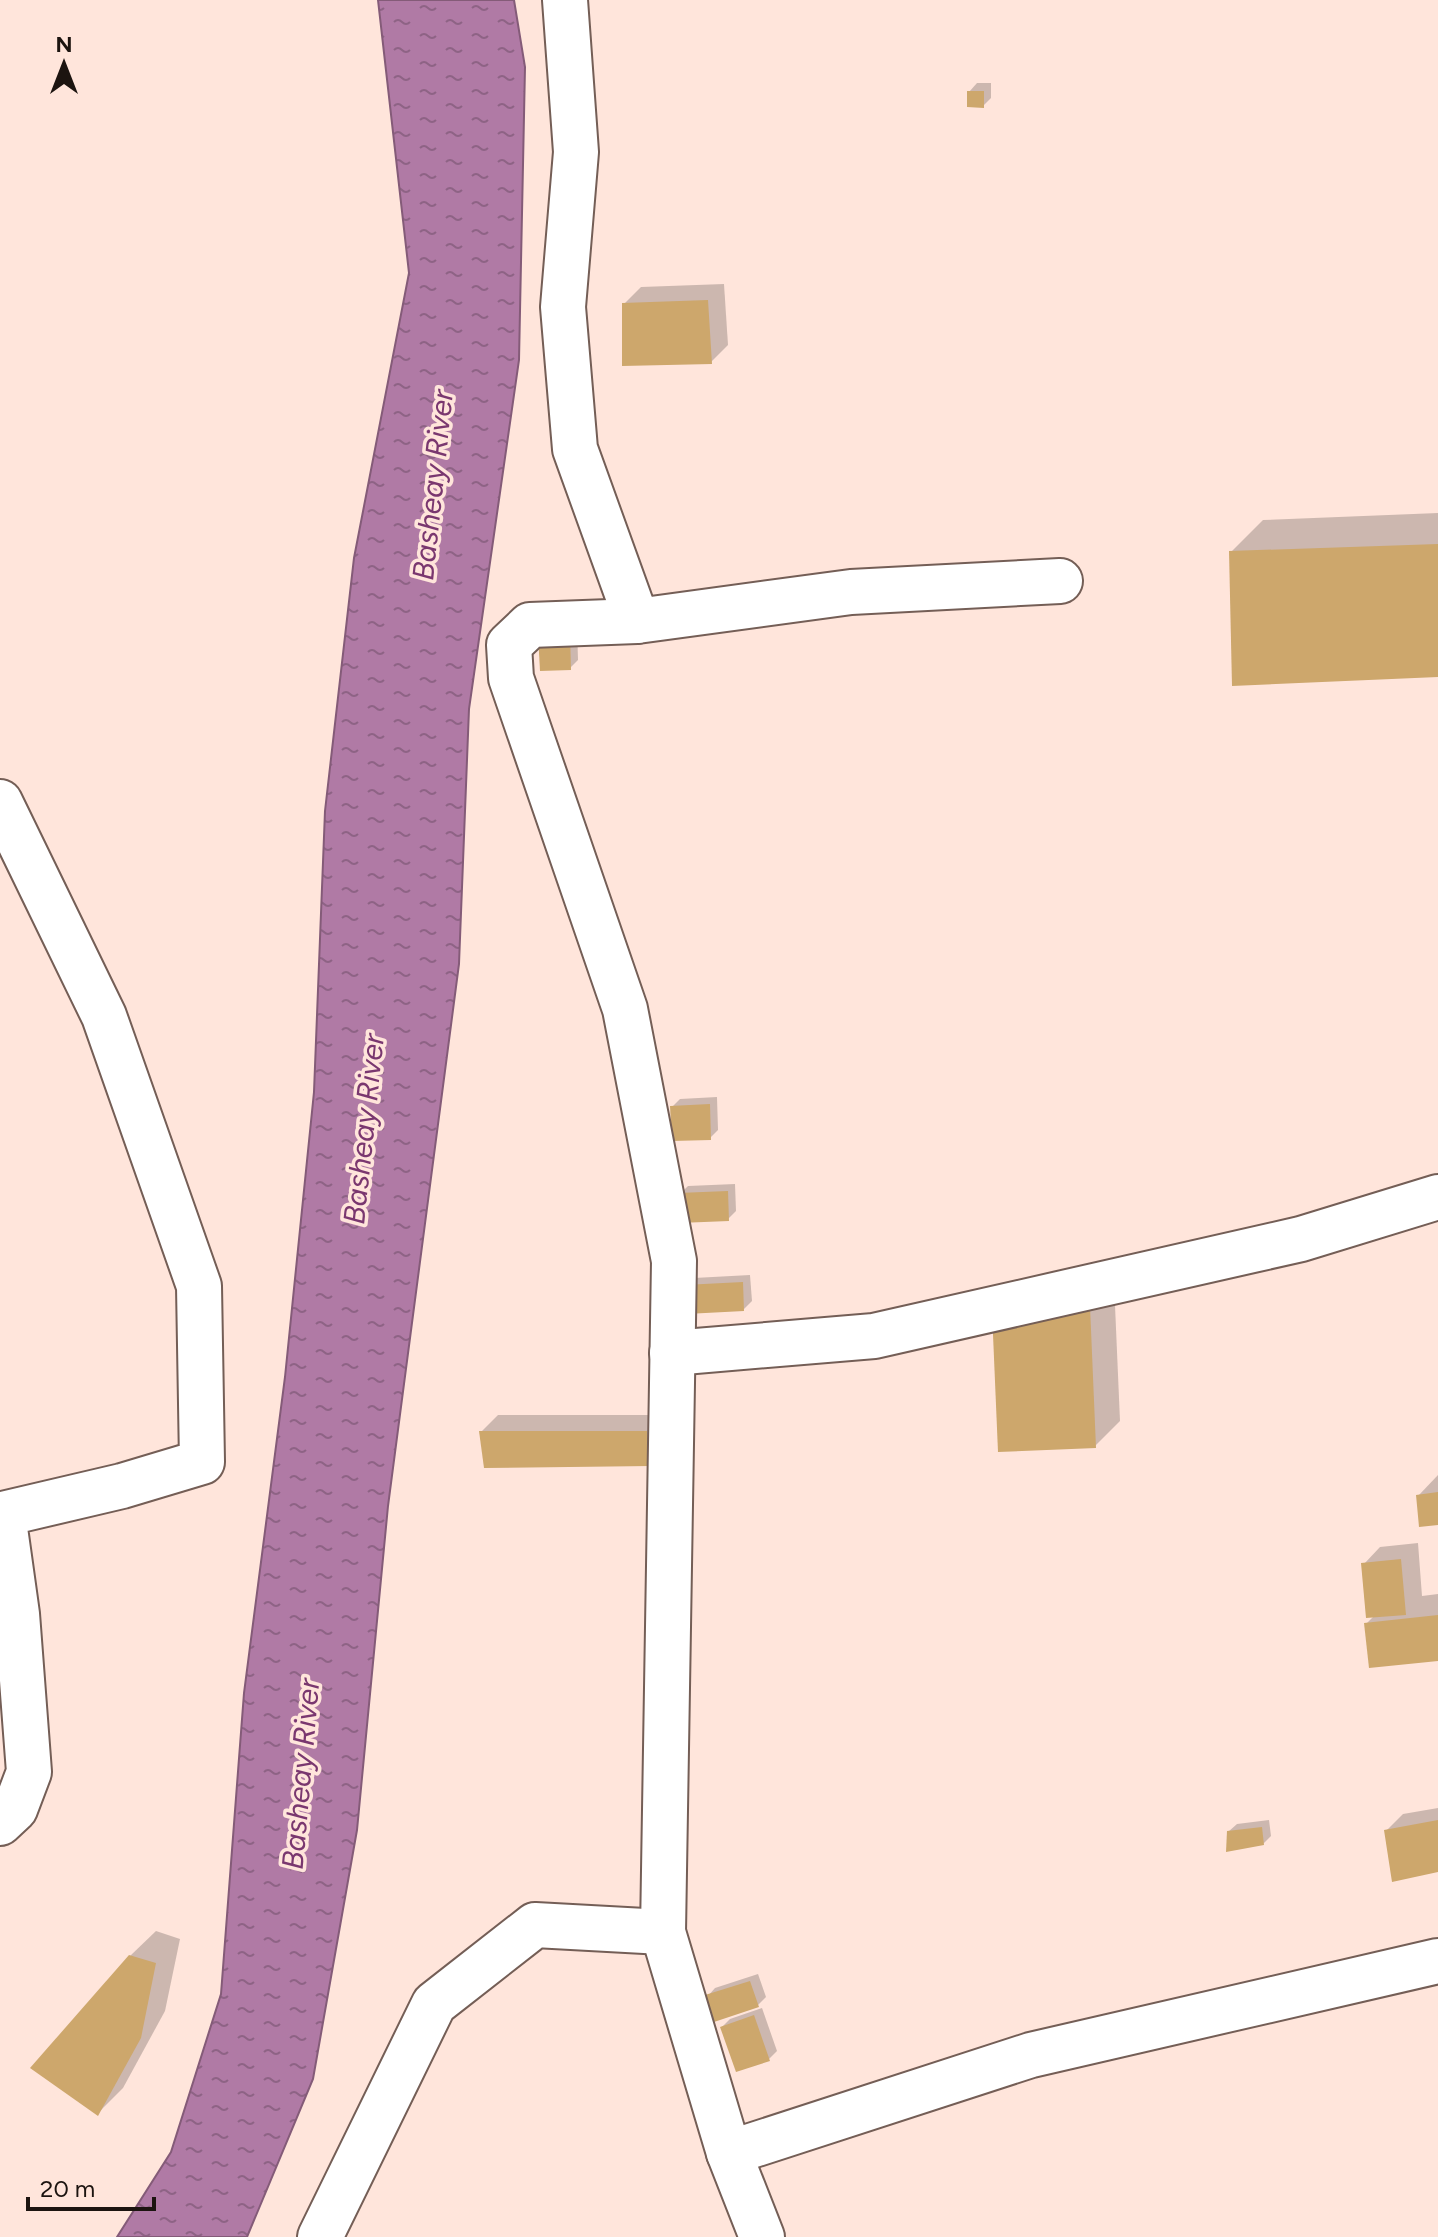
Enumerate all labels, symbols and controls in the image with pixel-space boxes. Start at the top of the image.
north arrow [24,24,104,104]
text: N [55,31,73,58]
water label: Basheay River [404,386,461,582]
water label: Basheay River [335,1030,392,1226]
water label: Basheay River [274,1675,327,1871]
scale bar [28,2161,154,2211]
text: 20 m [40,2174,95,2203]

